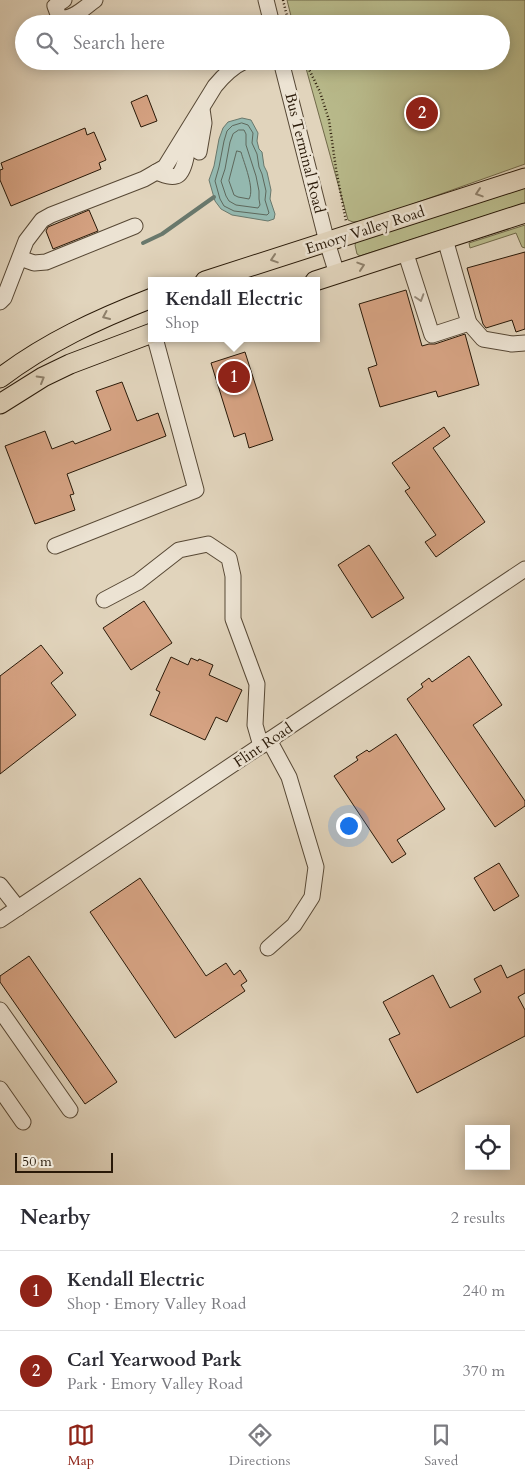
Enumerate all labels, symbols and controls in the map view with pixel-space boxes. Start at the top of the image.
search box [15,15,510,70]
icon: search [33,29,61,57]
text: Search here [73,30,165,56]
street label: Bus Terminal Road [280,91,330,215]
pin: 2 [406,94,438,132]
one-way arrow [475,187,483,197]
street label: Emory Valley Road [303,201,427,259]
one-way arrow [270,253,279,263]
one-way arrow [356,261,365,271]
popup [148,277,320,342]
text: Kendall Electric [165,286,303,312]
one-way arrow [415,293,425,301]
one-way arrow [102,310,111,321]
text: Shop [165,312,199,334]
pin: 1 [218,358,250,396]
one-way arrow [36,375,45,385]
street label: Flint Road [230,718,296,772]
your location [336,813,362,839]
map controls [465,1125,510,1170]
button: locate [465,1125,510,1170]
scale bar [15,1150,112,1173]
text: 50 m [22,1152,52,1171]
text: Nearby [20,1203,91,1232]
text: 2 results [451,1207,505,1229]
text: Kendall Electric [67,1267,205,1293]
text: 1 [32,1280,40,1302]
text: 240 m [463,1280,505,1302]
text: Shop · Emory Valley Road [67,1293,246,1315]
text: Carl Yearwood Park [67,1347,242,1373]
text: 2 [32,1360,40,1382]
text: 370 m [463,1360,505,1382]
text: Park · Emory Valley Road [67,1373,243,1395]
tab: Map [67,1421,95,1470]
tab: Directions [229,1421,290,1470]
tab: Saved [424,1421,458,1470]

